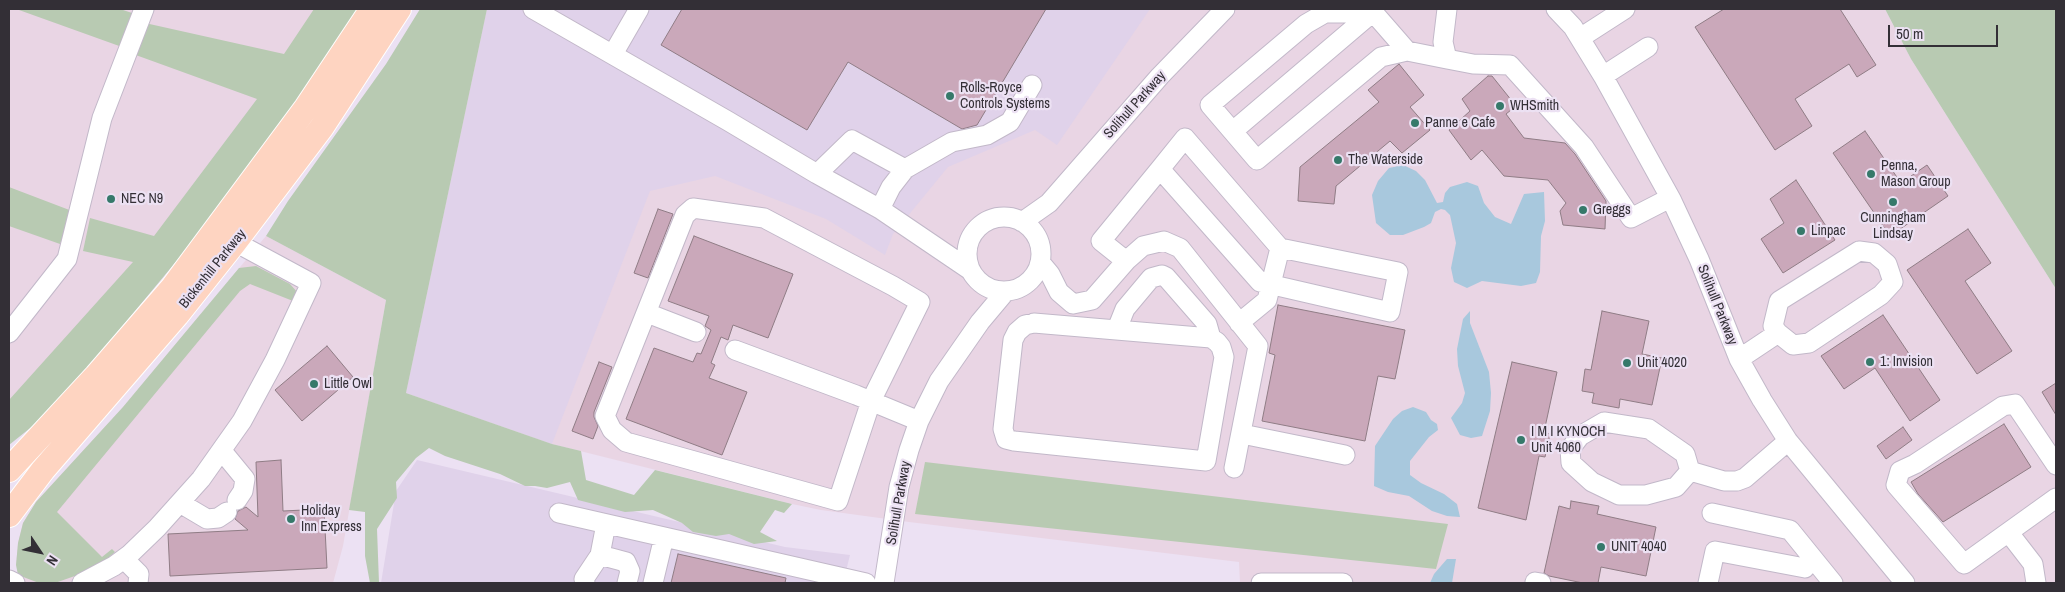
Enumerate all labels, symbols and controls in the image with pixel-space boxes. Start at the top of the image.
scale bar [1890,15,2000,47]
text: 50 m [1896,23,1923,44]
street label: Solihull Parkway [1100,68,1170,142]
place label: Rolls-Royce Controls Systems [960,80,1050,112]
marker: Rolls-Royce Controls Systems [944,90,956,102]
place label: WHSmith [1510,98,1559,114]
marker: WHSmith [1494,100,1506,112]
place label: Panne e Cafe [1425,115,1495,131]
marker: Panne e Cafe [1409,117,1421,129]
place label: The Waterside [1348,152,1423,168]
marker: The Waterside [1332,154,1344,166]
place label: Penna, Mason Group [1881,158,1951,190]
marker: Penna, Mason Group [1865,168,1877,180]
place label: NEC N9 [121,191,163,207]
marker: NEC N9 [105,193,117,205]
marker: Cunningham Lindsay [1887,196,1899,208]
place label: Greggs [1593,202,1631,218]
marker: Greggs [1577,204,1589,216]
place label: Cunningham Lindsay [1860,210,1926,242]
place label: Linpac [1811,223,1845,239]
marker: Linpac [1795,225,1807,237]
street label: Bickenhill Parkway [176,226,250,312]
street label: Solihull Parkway [1693,263,1741,347]
place label: 1: Invision [1880,354,1933,370]
place label: Unit 4020 [1637,355,1687,371]
marker: 1: Invision [1864,356,1876,368]
marker: Unit 4020 [1621,357,1633,369]
place label: Little Owl [324,376,372,392]
marker: Little Owl [308,378,320,390]
place label: I M I KYNOCH Unit 4060 [1531,424,1606,457]
marker: I M I KYNOCH Unit 4060 [1515,434,1527,446]
street label: Solihull Parkway [883,460,915,546]
place label: Holiday Inn Express [301,503,362,536]
marker: Holiday Inn Express [285,513,297,525]
north arrow [15,527,65,577]
place label: UNIT 4040 [1611,539,1667,555]
marker: UNIT 4040 [1595,541,1607,553]
text: N [43,552,62,569]

